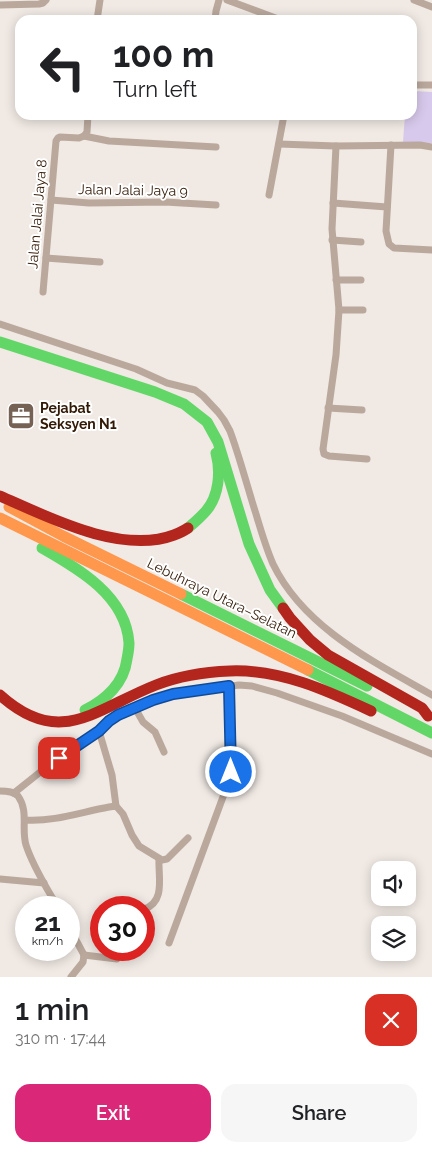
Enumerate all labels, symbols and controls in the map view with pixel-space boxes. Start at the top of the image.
text: 100 m [113,34,214,75]
icon: left [30,35,95,100]
text: Turn left [113,76,197,102]
street label: Jalan Jalai Jaya 8 [24,159,50,269]
street label: Jalan Jalai Jaya 9 [78,181,188,199]
place label: Pejabat Seksyen N1 [40,400,117,432]
office icon: Pejabat Seksyen N1 [6,401,36,431]
street label: Lebuhraya Utara–Selatan [145,555,299,641]
pin [38,737,80,779]
icon: arrive [45,744,73,772]
position arrow [204,745,256,797]
map controls [371,861,416,961]
button: sound [371,861,416,906]
speed limit sign: 30 [90,896,155,961]
text: 21 [34,907,61,937]
button: layers [371,916,416,961]
text: km/h [32,934,63,948]
text: 1 min [15,992,90,1027]
button: close [365,994,417,1046]
text: 310 m · 17:44 [15,1029,106,1048]
button: Exit [15,1084,211,1142]
button: Share [221,1084,417,1142]

